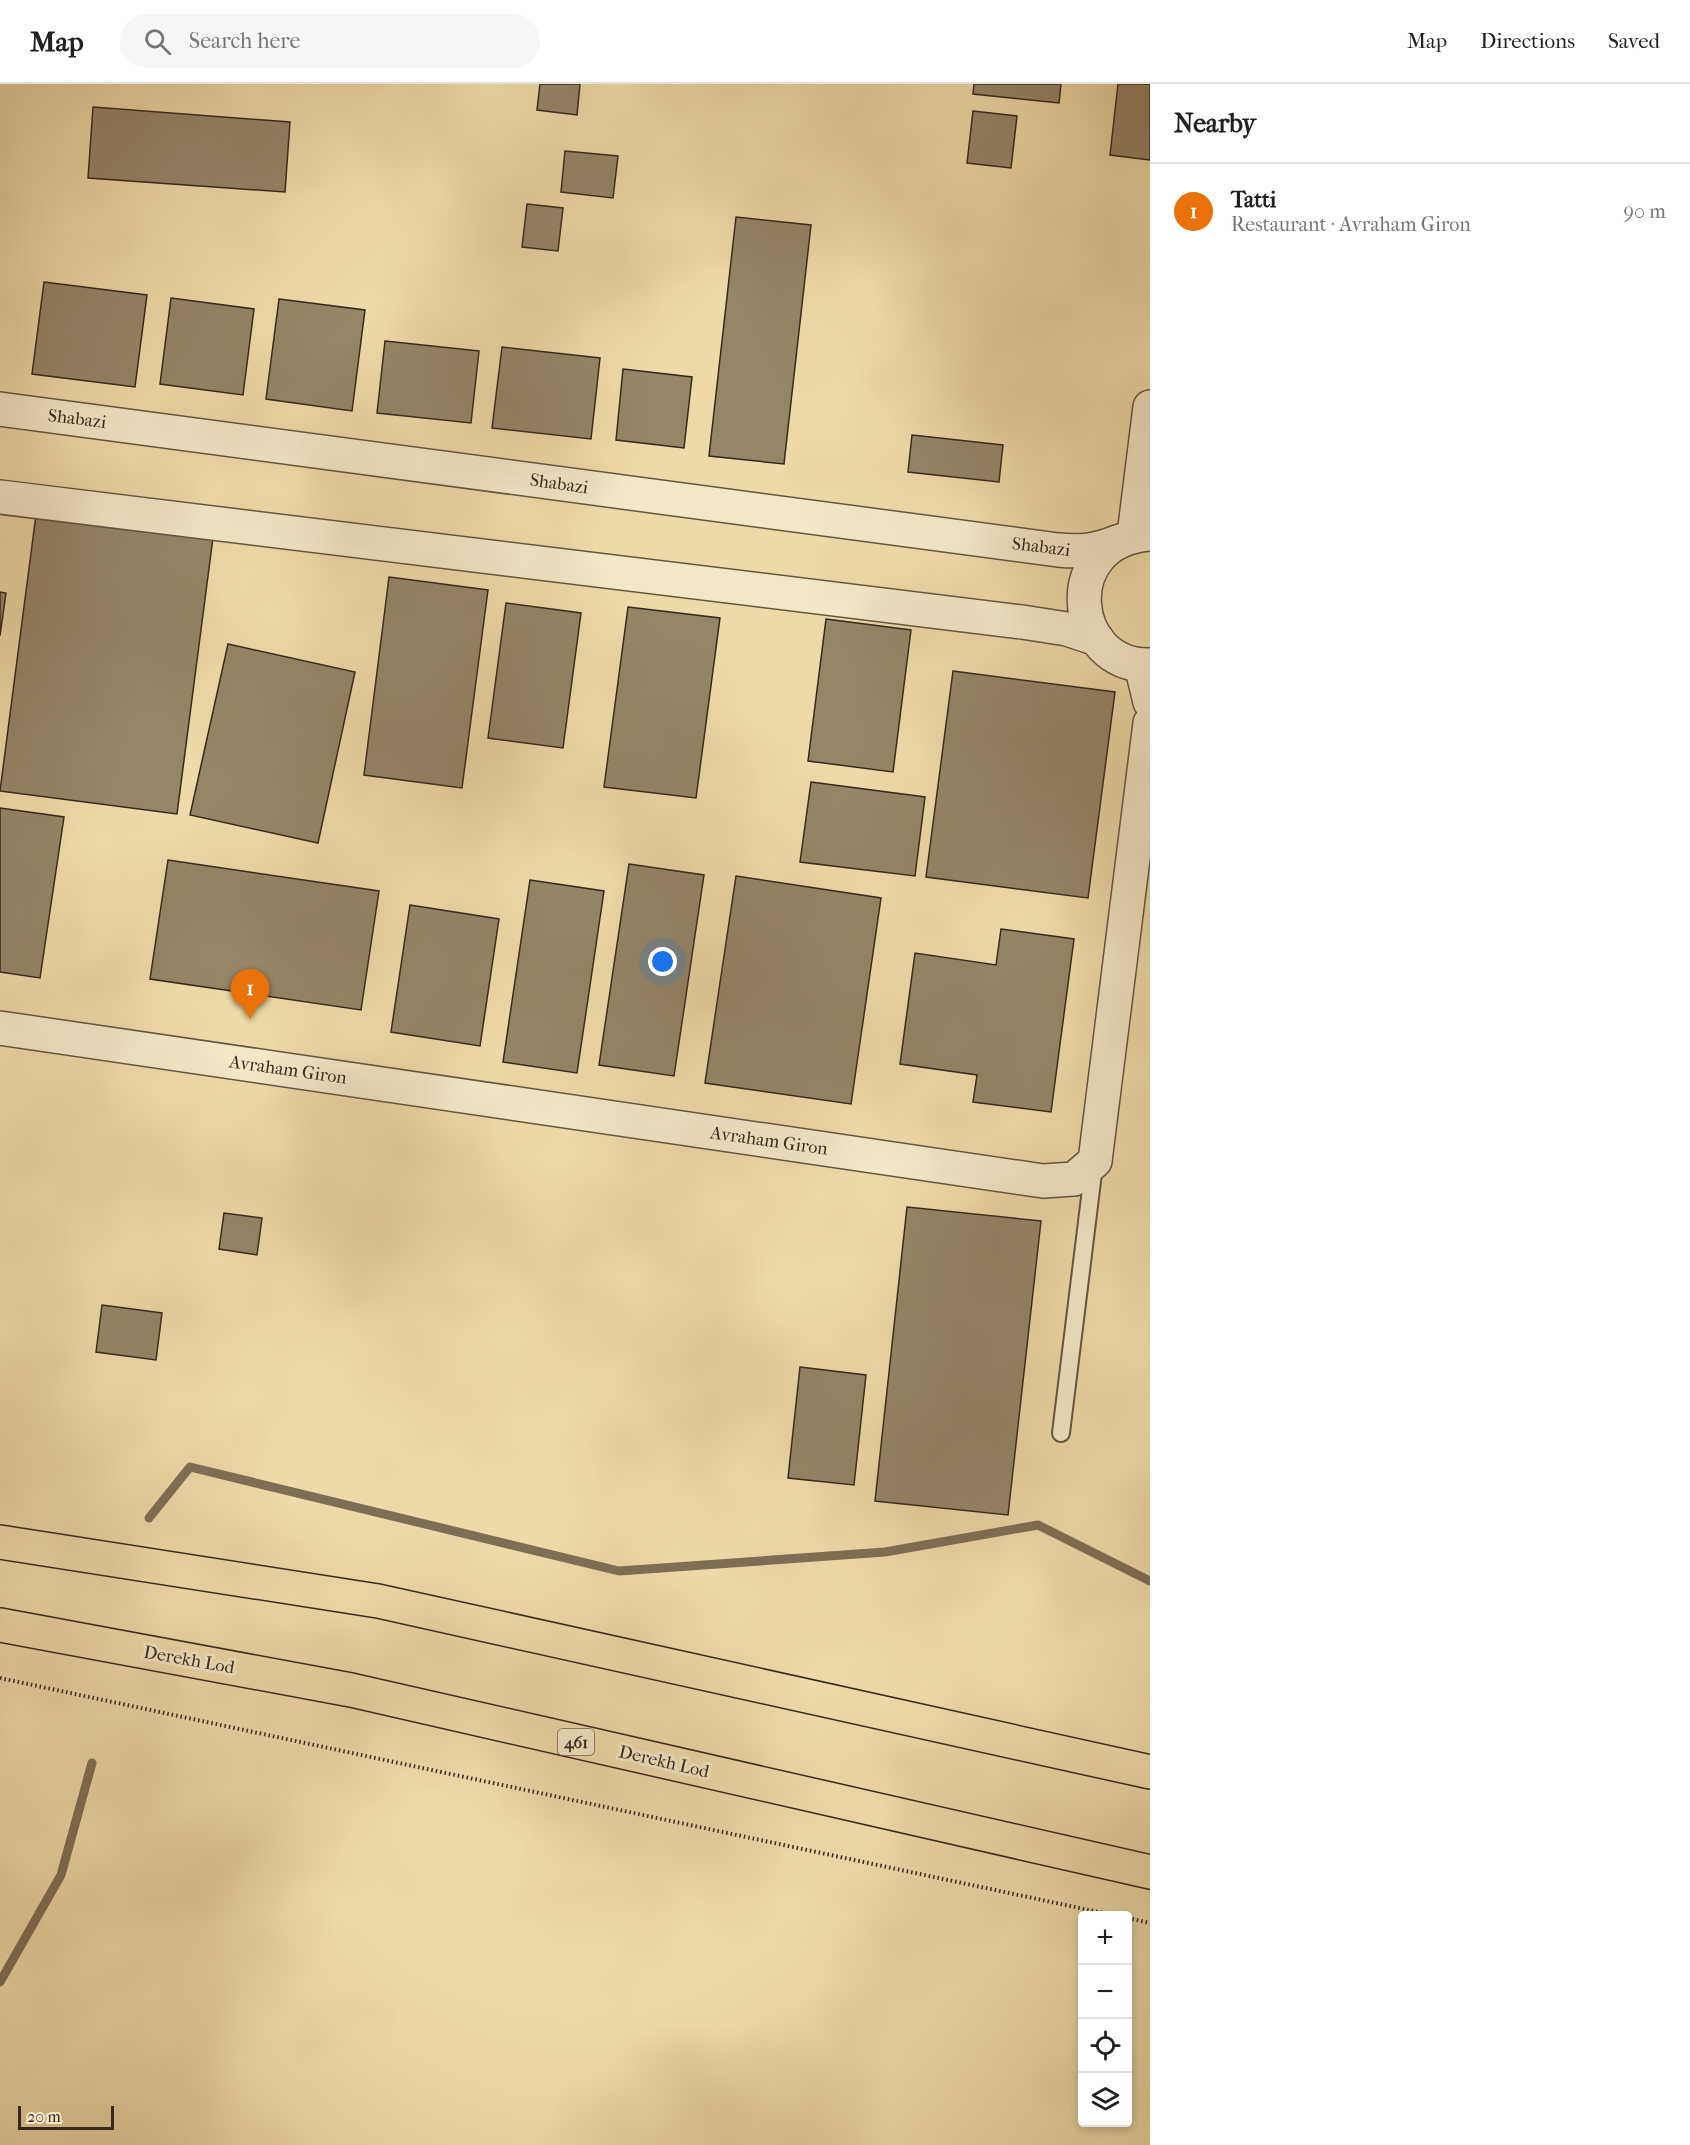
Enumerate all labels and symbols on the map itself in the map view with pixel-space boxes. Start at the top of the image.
street label: Shabazi [47,405,108,433]
street label: Shabazi [528,470,590,499]
street label: Shabazi [1011,533,1072,561]
your location [648,947,677,976]
pin: 1 [230,970,270,1019]
street label: Avraham Giron [227,1051,349,1089]
street label: Avraham Giron [708,1122,830,1160]
street label: Derekh Lod [142,1642,236,1678]
road number: 461 [558,1729,594,1755]
street label: Derekh Lod [617,1741,711,1783]
scale bar [18,2103,114,2130]

